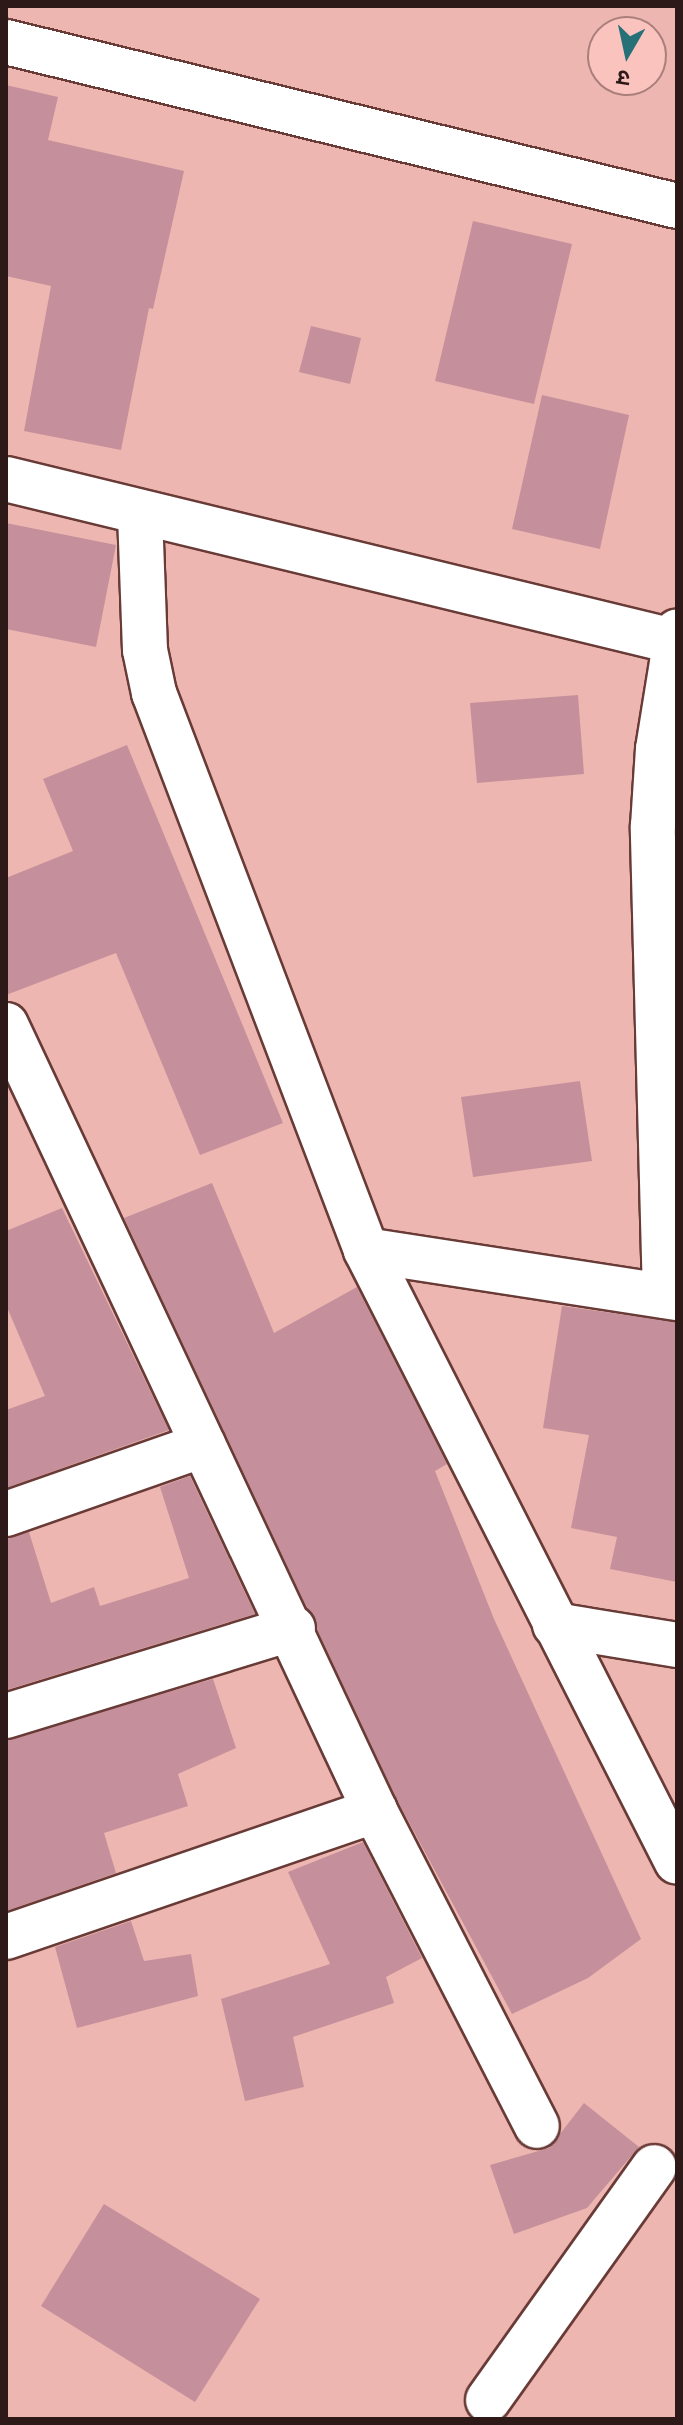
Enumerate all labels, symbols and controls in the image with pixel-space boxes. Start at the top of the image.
north arrow [587,16,667,96]
text: उ [615,62,632,94]

